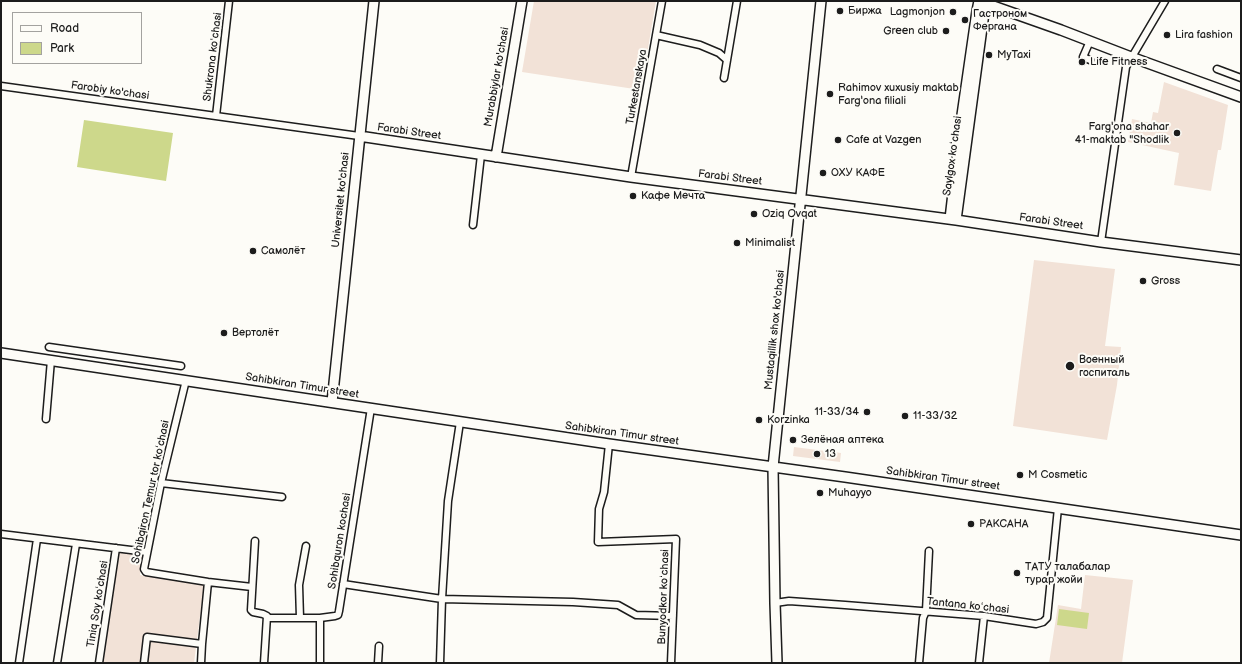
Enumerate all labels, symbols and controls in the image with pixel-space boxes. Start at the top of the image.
place label: Биржа [848,4,882,18]
place label: Lagmonjon [890,5,945,19]
marker: Биржа [835,6,845,16]
marker: Lagmonjon [948,7,958,17]
place label: Гастроном Фергана [973,7,1027,33]
legend [12,12,142,64]
street label: Shukrona koʻchasi [201,12,225,102]
marker: Гастроном Фергана [960,15,970,25]
text: Road [50,21,79,36]
place label: Green club [883,24,938,38]
street label: Murabbiylar ko'chasi [482,26,512,128]
marker: Green club [941,26,951,36]
place label: Lira fashion [1175,28,1233,42]
marker: Lira fashion [1162,30,1172,40]
text: Park [50,41,74,56]
street label: Turkestanskaya [624,48,650,126]
place label: MyTaxi [997,48,1031,62]
marker: MyTaxi [984,50,994,60]
place label: Life Fitness [1090,55,1147,69]
marker: Life Fitness [1077,57,1087,67]
street label: Farobiy ko'chasi [70,79,150,103]
place label: Rahimov xuxusiy maktab Farg'ona filiali [838,81,959,107]
marker: Rahimov xuxusiy maktab Farg'ona filiali [825,89,835,99]
street label: Saylgox koʻchasi [941,115,965,197]
place label: Farg'ona shahar 41-maktab "Shodlik [1075,120,1169,146]
street label: Farabi Street [376,121,442,143]
marker: Farg'ona shahar 41-maktab "Shodlik [1172,128,1182,138]
place label: Cafe at Vazgen [846,133,921,147]
marker: Cafe at Vazgen [833,135,843,145]
street label: Universitet ko'chasi [329,152,353,248]
place label: ОХУ КАФЕ [831,166,885,180]
street label: Farabi Street [697,168,763,188]
marker: ОХУ КАФЕ [818,168,828,178]
place label: Кафе Мечта [641,189,705,203]
marker: Кафе Мечта [628,191,638,201]
place label: Oziq Ovqat [762,207,817,221]
marker: Oziq Ovqat [749,209,759,219]
street label: Farabi Street [1018,211,1084,233]
place label: Minimalist [745,236,795,250]
marker: Minimalist [732,238,742,248]
place label: Самолёт [261,244,305,258]
marker: Самолёт [248,246,258,256]
street label: Mustaqillik shox ko'chasi [762,269,788,391]
place label: Gross [1151,274,1180,288]
marker: Gross [1138,276,1148,286]
place label: Вертолёт [232,326,279,340]
marker: Вертолёт [219,328,229,338]
place label: Военный госпиталь [1079,353,1130,379]
marker: Военный госпиталь [1064,360,1076,372]
street label: Sahibkiran Timur street [244,371,360,401]
place label: 11-33/34 [814,405,859,419]
marker: 11-33/34 [862,407,872,417]
place label: 11-33/32 [913,409,957,423]
marker: 11-33/32 [900,411,910,421]
place label: Korzinka [767,413,810,427]
marker: Korzinka [754,415,764,425]
street label: Sohibqiron Temur tor koʻchasi [129,419,173,565]
street label: Sahibkiran Timur street [564,419,680,449]
place label: Зелёная аптека [801,433,884,447]
marker: Зелёная аптека [788,435,798,445]
place label: 13 [825,447,836,461]
marker: 13 [812,449,822,459]
street label: Sahibkiran Timur street [885,464,1001,494]
place label: M Cosmetic [1028,468,1087,482]
marker: M Cosmetic [1015,470,1025,480]
place label: Muhayyo [828,486,872,500]
marker: Muhayyo [815,488,825,498]
street label: Sohibquron kochasi [326,492,354,590]
place label: РАКСАНА [979,517,1028,531]
marker: РАКСАНА [966,519,976,529]
street label: Bunyodkor koʻchasi [656,549,672,645]
street label: Tiniq Soy koʻchasi [85,560,111,648]
place label: ТАТУ талабалар турар жойи [1025,560,1110,586]
marker: ТАТУ талабалар турар жойи [1012,568,1022,578]
street label: Tantana koʻchasi [926,595,1010,617]

